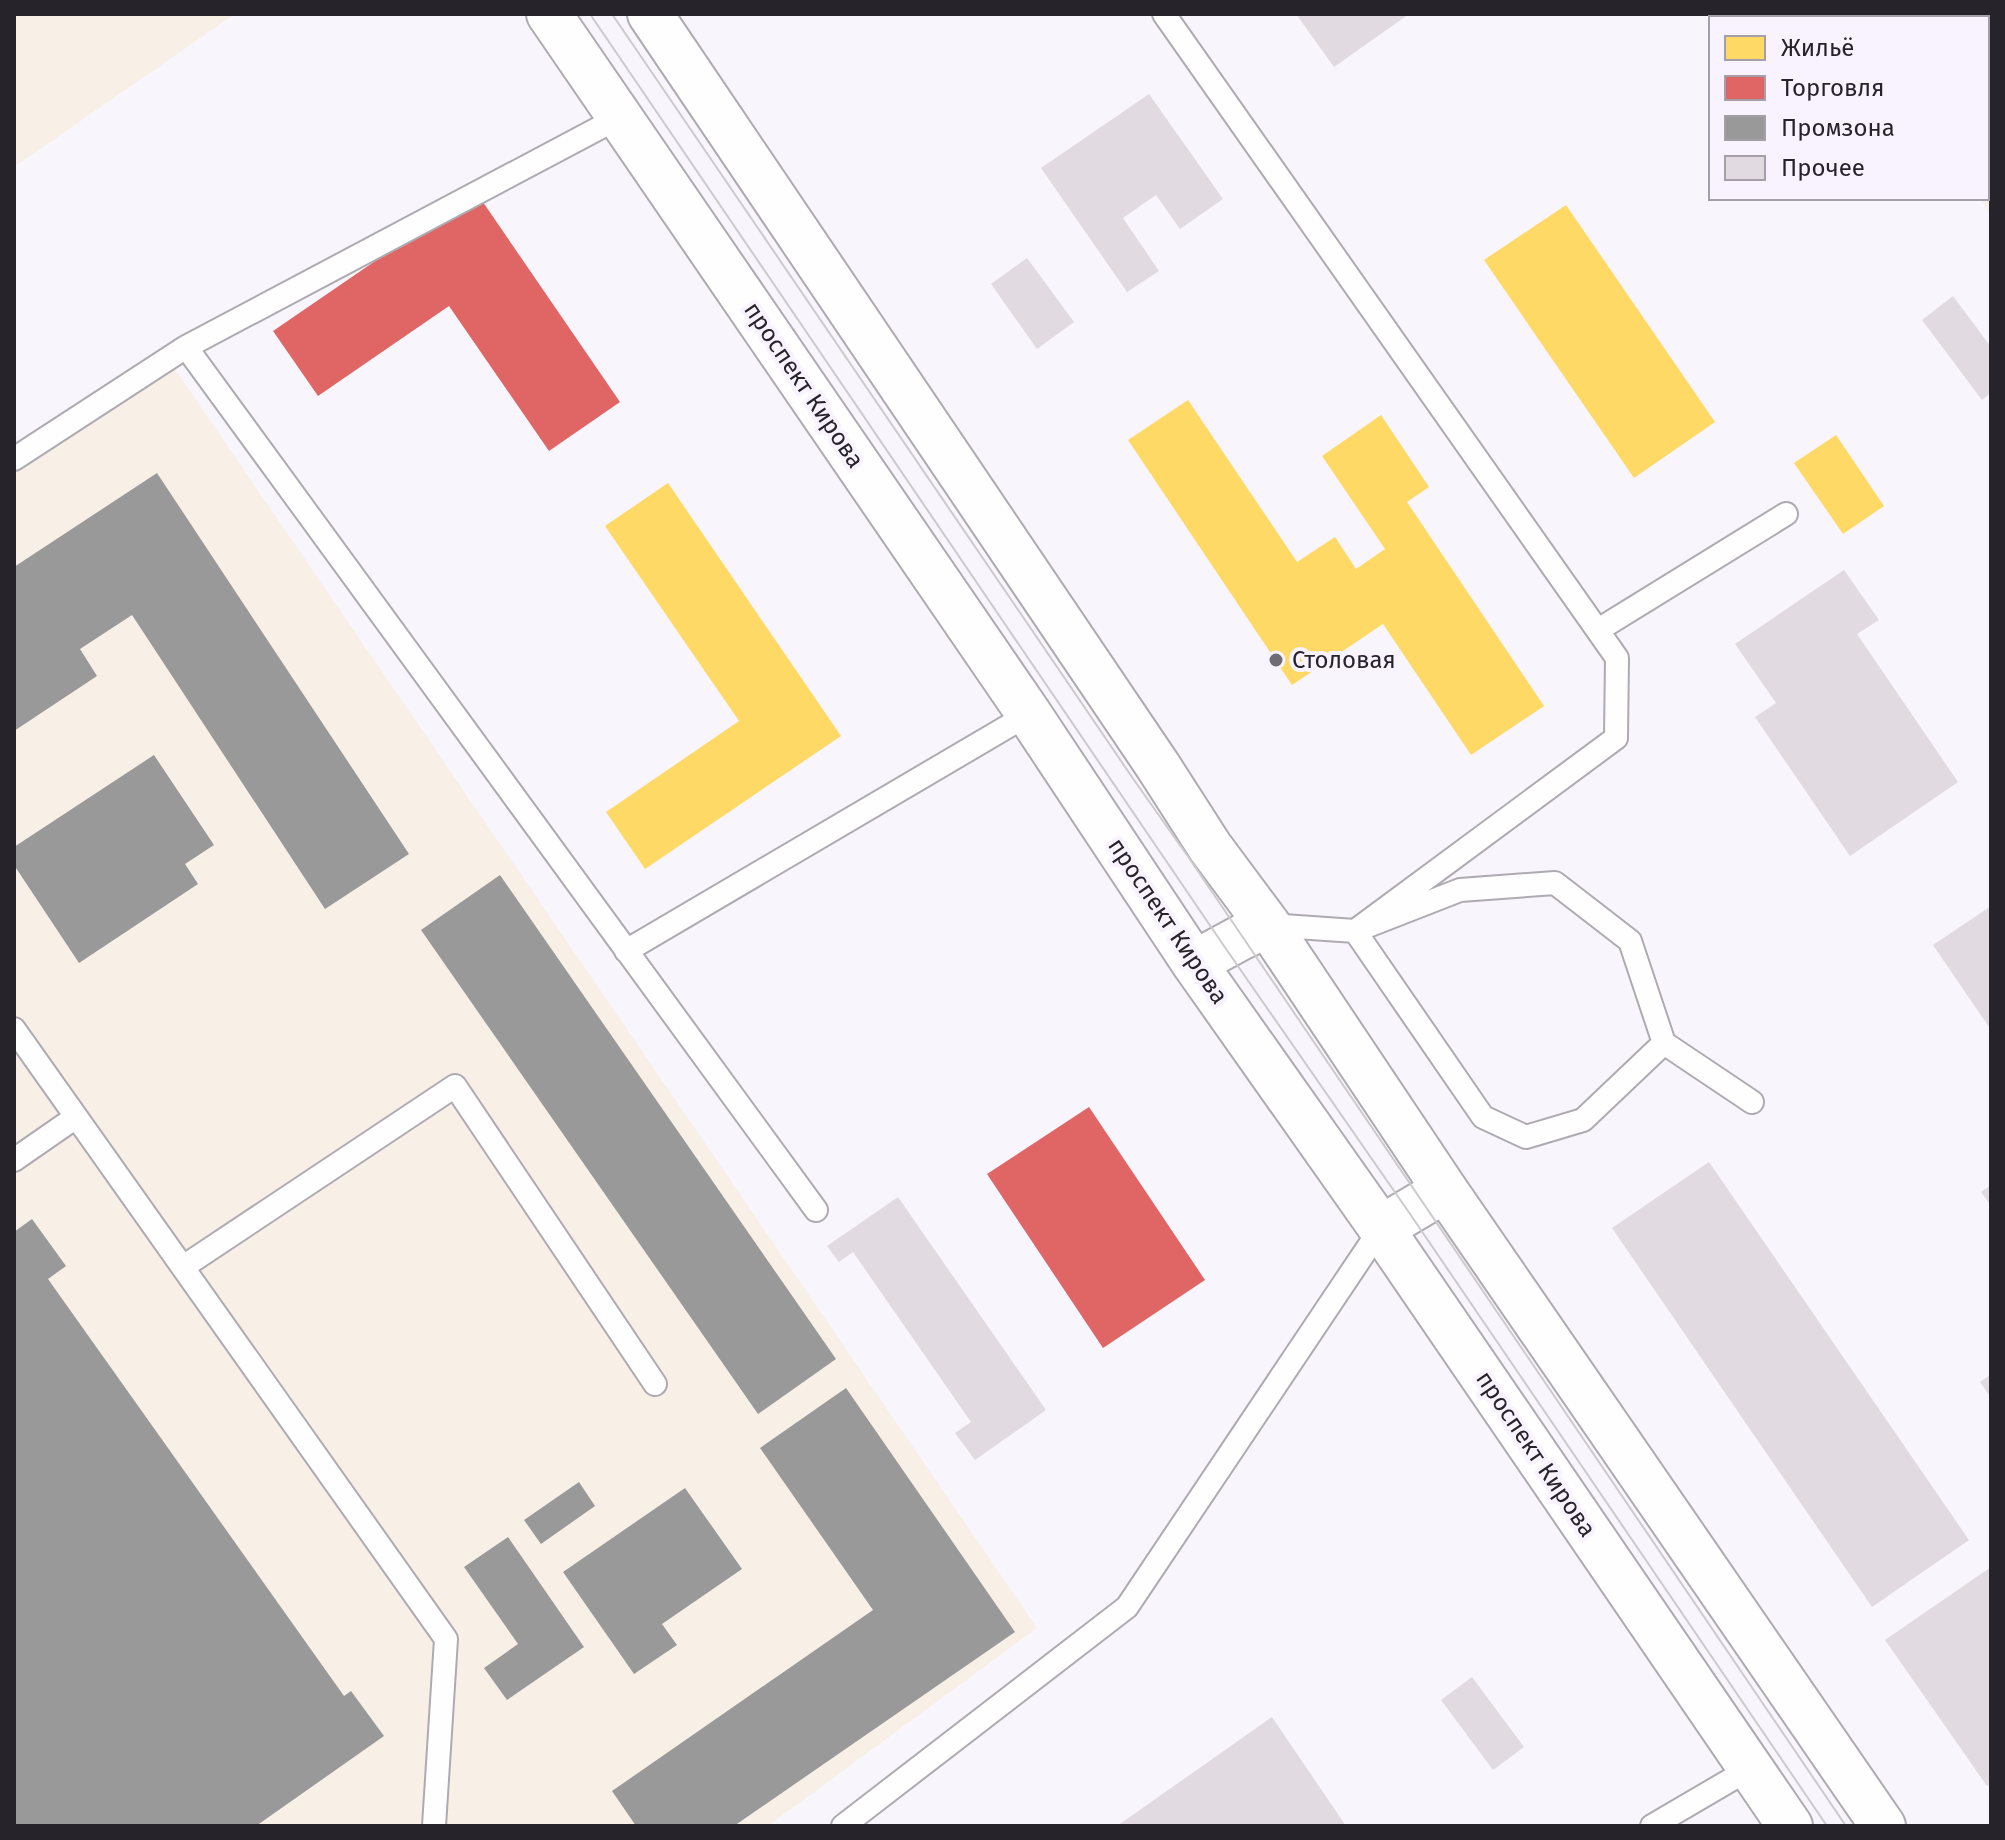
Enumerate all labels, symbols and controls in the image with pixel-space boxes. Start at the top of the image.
legend [1709,16,1989,200]
text: Жильё [1781,34,1854,62]
text: Торговля [1781,74,1884,102]
text: Промзона [1781,114,1895,142]
text: Прочее [1781,154,1865,182]
street label: проспект Кирова [738,297,870,473]
place label: Столовая [1292,646,1396,674]
marker: Столовая [1267,651,1285,669]
street label: проспект Кирова [1102,833,1234,1009]
street label: проспект Кирова [1470,1366,1602,1542]

